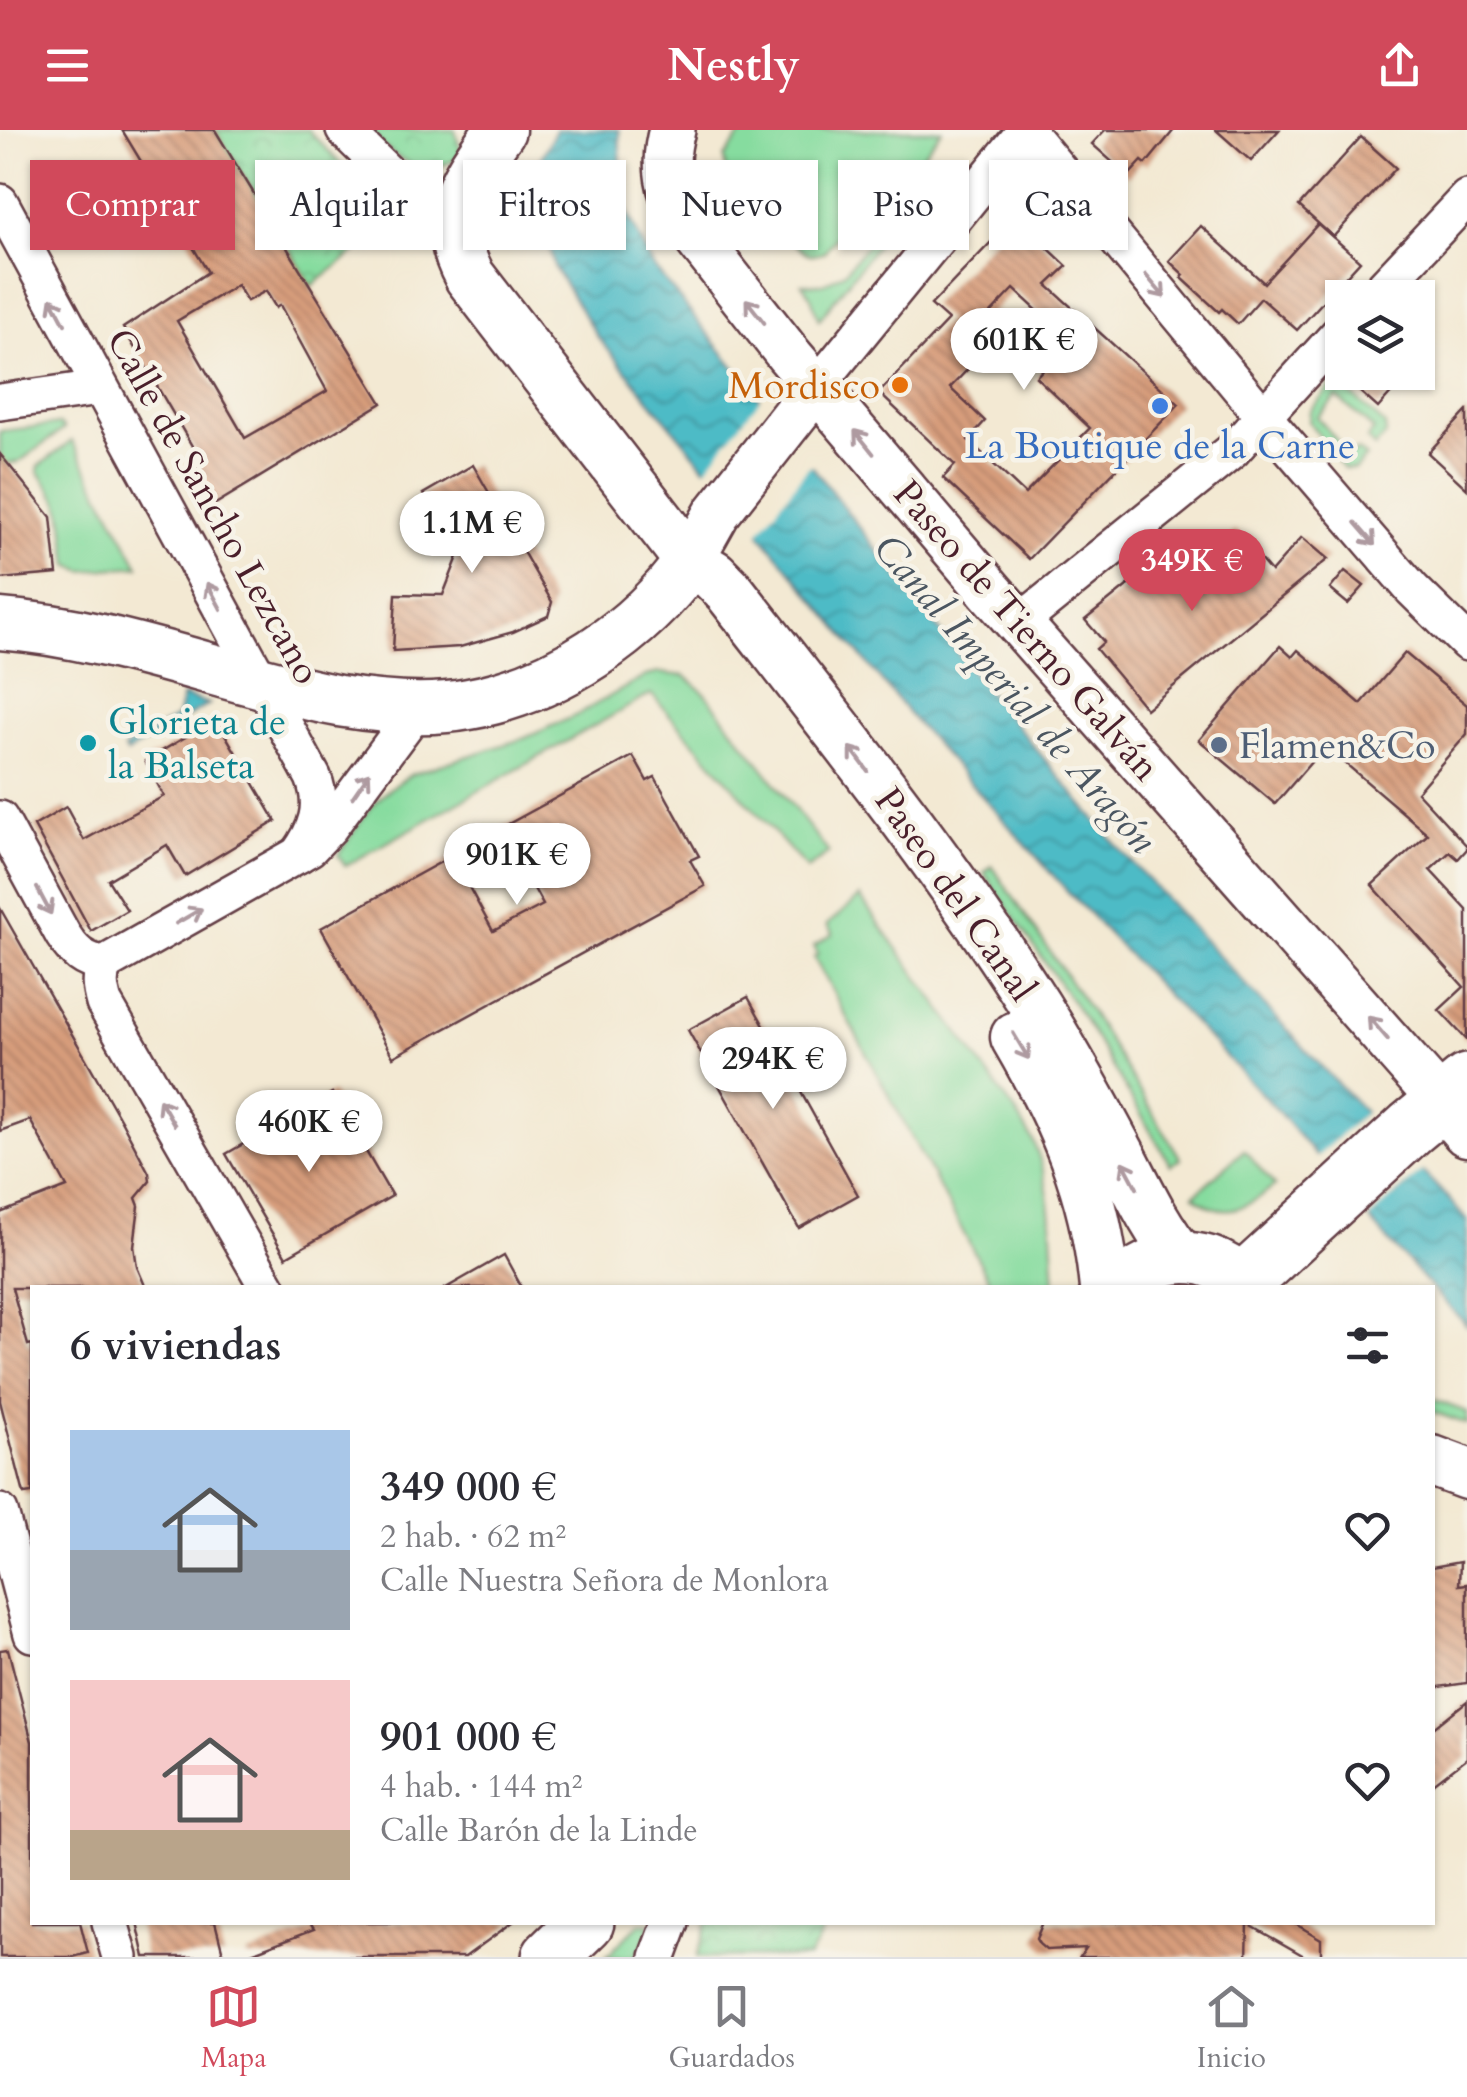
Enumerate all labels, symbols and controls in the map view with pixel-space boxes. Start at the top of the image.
text: Nestly [667,35,800,96]
icon: menu [40,38,95,93]
icon: share [1372,38,1427,93]
chip: Comprar [30,160,235,250]
chip: Alquilar [255,160,443,250]
chip: Filtros [463,160,626,250]
chip: Nuevo [646,160,818,250]
chip: Piso [838,160,969,250]
chip: Casa [989,160,1128,250]
one-way arrow [1143,273,1165,299]
map controls [1325,280,1435,390]
button: layers [1325,280,1435,390]
one-way arrow [48,296,68,326]
one-way arrow [744,298,765,325]
pin: 601K € [943,308,1105,393]
text: 601K € [973,318,1075,362]
street label: Calle de Sancho Lezcano [94,319,333,694]
place label: Mordisco [728,360,880,412]
marker: Mordisco [889,374,911,396]
marker: La Boutique de la Carne [1149,395,1171,417]
place label: La Boutique de la Carne [965,420,1355,472]
one-way arrow [853,429,875,455]
street label: Paseo de Tierno Galván [881,469,1172,792]
pin: 1.1M € [391,491,553,576]
text: 1.1M € [422,501,522,545]
one-way arrow [1353,521,1376,546]
water label: Canal Imperial de Aragón [861,523,1169,866]
pin: 349K € [1111,529,1273,614]
text: 349K € [1141,539,1243,583]
one-way arrow [204,581,223,611]
place label: Glorieta de la Balseta [108,696,286,792]
place label: Flamen&Co [1239,720,1436,772]
marker: Glorieta de la Balseta [77,732,99,754]
marker: Flamen&Co [1208,734,1230,756]
one-way arrow [849,746,870,773]
one-way arrow [350,771,371,799]
street label: Paseo del Canal [862,777,1048,1012]
pin: 901K € [436,823,598,908]
text: 901K € [466,833,568,877]
one-way arrow [35,885,54,915]
one-way arrow [174,906,203,926]
one-way arrow [1367,1016,1389,1042]
pin: 294K € [692,1027,854,1112]
one-way arrow [1011,1031,1031,1059]
text: 294K € [722,1037,824,1081]
pin: 460K € [228,1090,390,1175]
one-way arrow [157,1098,177,1127]
text: 460K € [258,1100,360,1144]
one-way arrow [1120,1160,1139,1190]
text: 6 viviendas [70,1317,281,1374]
icon: filters [1340,1318,1395,1373]
text: 349 000 € [380,1458,557,1515]
icon: home [150,1470,270,1590]
icon: heart [1340,1503,1395,1558]
text: 2 hab. · 62 m² [380,1515,566,1559]
text: Calle Nuestra Señora de Monlora [380,1559,829,1603]
text: 901 000 € [380,1708,557,1765]
icon: home [150,1720,270,1840]
icon: heart [1340,1753,1395,1808]
text: 4 hab. · 144 m² [380,1765,583,1809]
text: Calle Barón de la Linde [380,1809,698,1853]
tab: Mapa [201,1979,267,2077]
tab: Guardados [669,1979,795,2077]
tab: Inicio [1197,1979,1266,2077]

